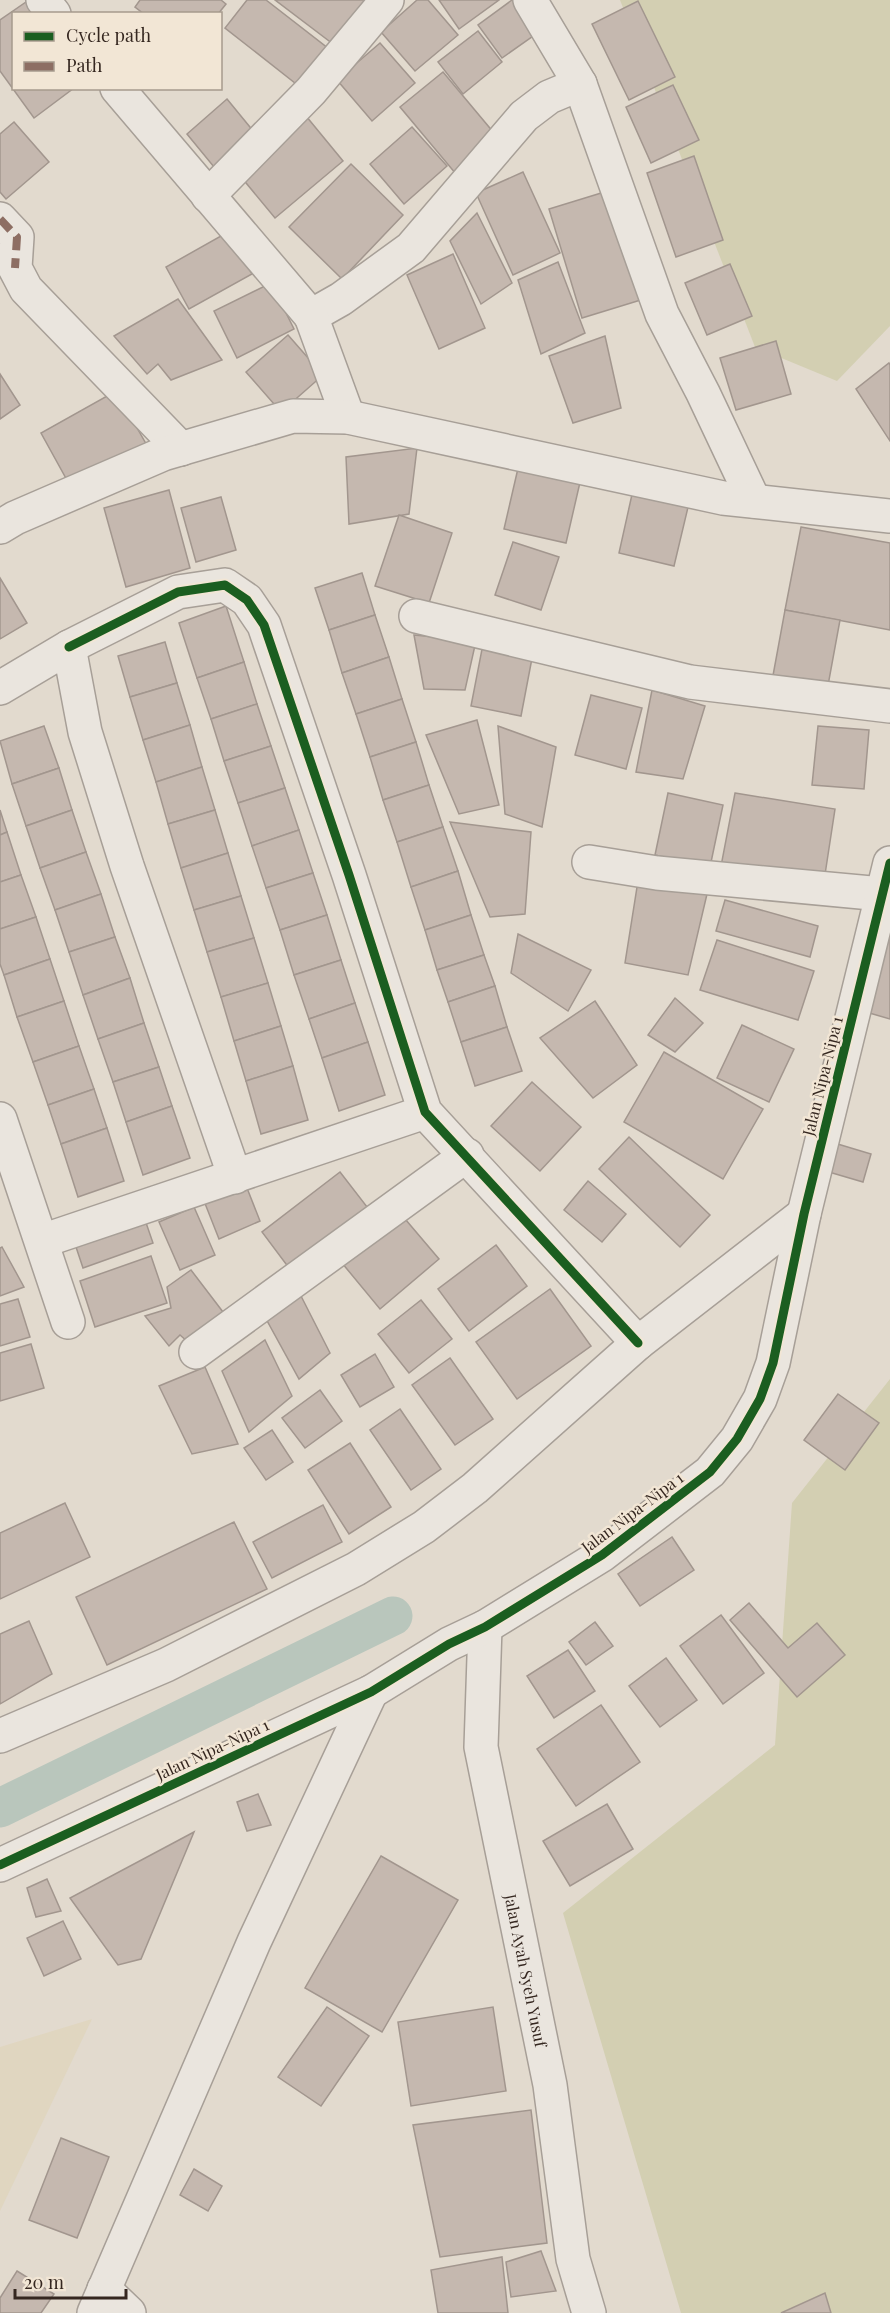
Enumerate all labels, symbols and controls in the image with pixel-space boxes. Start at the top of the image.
legend [12,12,222,90]
text: Cycle path [66,23,151,47]
text: Path [66,53,103,77]
street label: Jalan Nipa-Nipa 1 [797,1014,847,1139]
street label: Jalan Nipa-Nipa 1 [576,1467,687,1558]
street label: Jalan Nipa-Nipa 1 [151,1714,272,1785]
street label: Jalan Ayah Syeh Yusuf [501,1891,553,2050]
scale bar [15,2262,126,2300]
text: 20 m [24,2270,64,2294]

